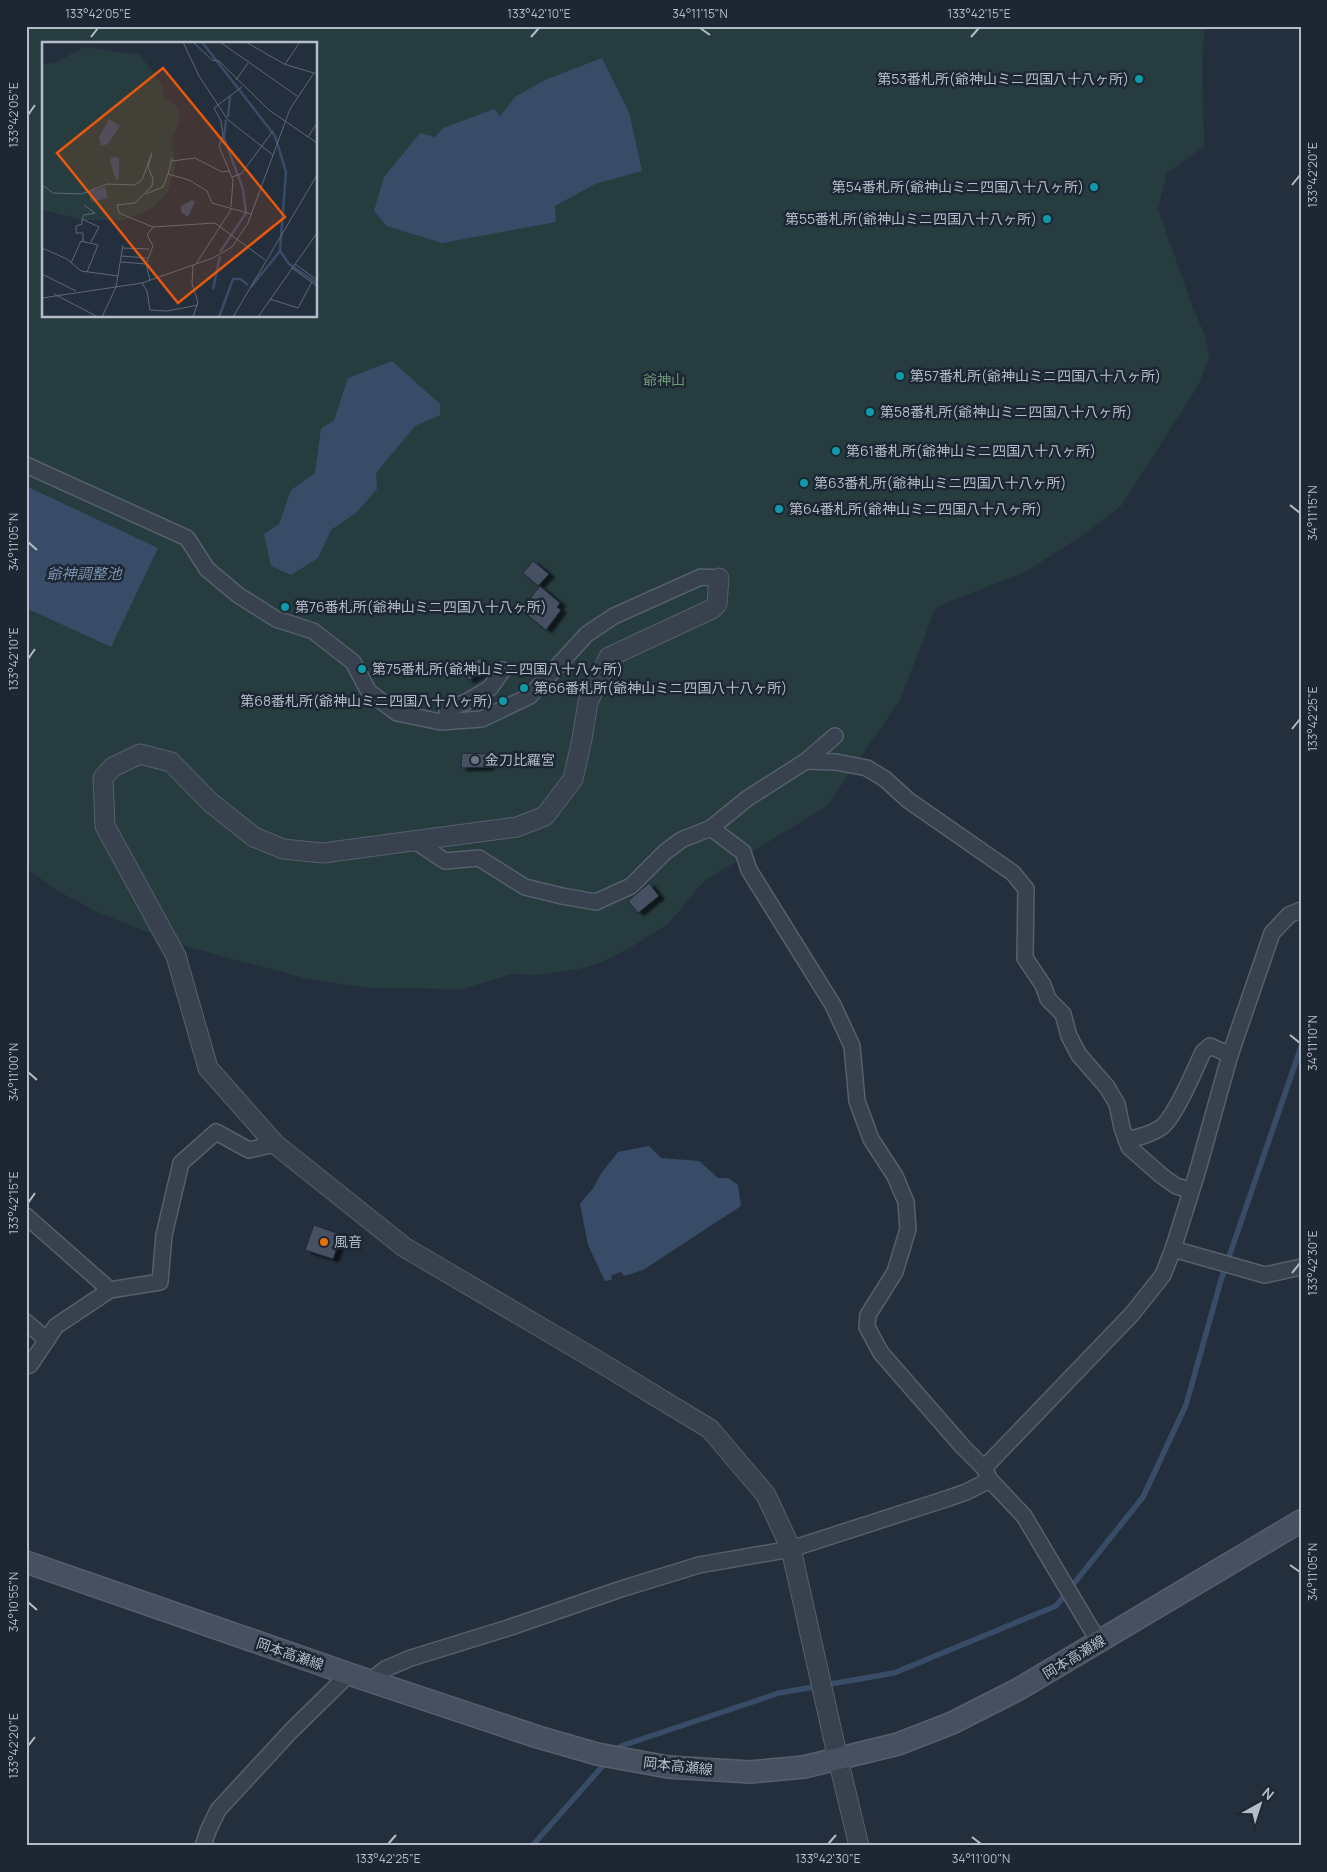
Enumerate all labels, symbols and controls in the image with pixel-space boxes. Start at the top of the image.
text: 133°42'05"E [65,5,131,22]
text: 133°42'10"E [507,5,571,22]
text: 34°11'15"N [672,5,728,22]
text: 133°42'15"E [948,5,1011,22]
inset map [42,42,318,318]
place label: 第53番札所(爺神山ミニ四国八十八ヶ所) [877,69,1129,88]
marker: 第53番札所(爺神山ミニ四国八十八ヶ所) [1133,73,1145,85]
text: 133°42'05"E [5,82,22,148]
text: 133°42'20"E [1304,142,1321,208]
place label: 第54番札所(爺神山ミニ四国八十八ヶ所) [832,177,1084,196]
marker: 第54番札所(爺神山ミニ四国八十八ヶ所) [1088,181,1100,193]
place label: 第55番札所(爺神山ミニ四国八十八ヶ所) [785,209,1037,228]
marker: 第55番札所(爺神山ミニ四国八十八ヶ所) [1041,213,1053,225]
place label: 第57番札所(爺神山ミニ四国八十八ヶ所) [910,366,1161,385]
park label: 爺神山 [643,370,685,389]
marker: 第57番札所(爺神山ミニ四国八十八ヶ所) [894,370,906,382]
place label: 第58番札所(爺神山ミニ四国八十八ヶ所) [880,402,1132,421]
marker: 第58番札所(爺神山ミニ四国八十八ヶ所) [864,406,876,418]
place label: 第61番札所(爺神山ミニ四国八十八ヶ所) [846,441,1096,460]
marker: 第61番札所(爺神山ミニ四国八十八ヶ所) [830,445,842,457]
place label: 第63番札所(爺神山ミニ四国八十八ヶ所) [814,473,1066,492]
marker: 第63番札所(爺神山ミニ四国八十八ヶ所) [798,477,810,489]
text: 34°11'15"N [1304,485,1321,541]
place label: 第64番札所(爺神山ミニ四国八十八ヶ所) [789,499,1042,518]
marker: 第64番札所(爺神山ミニ四国八十八ヶ所) [773,503,785,515]
text: 34°11'05"N [5,513,22,571]
water label: 爺神調整池 [46,563,123,584]
place label: 第76番札所(爺神山ミニ四国八十八ヶ所) [295,597,547,616]
marker: 第76番札所(爺神山ミニ四国八十八ヶ所) [279,601,291,613]
text: 133°42'10"E [5,627,22,691]
place label: 第75番札所(爺神山ミニ四国八十八ヶ所) [372,659,623,678]
marker: 第75番札所(爺神山ミニ四国八十八ヶ所) [356,663,368,675]
place label: 第66番札所(爺神山ミニ四国八十八ヶ所) [534,678,787,697]
marker: 第66番札所(爺神山ミニ四国八十八ヶ所) [518,682,530,694]
text: 133°42'25"E [1304,686,1321,752]
place label: 第68番札所(爺神山ミニ四国八十八ヶ所) [240,691,493,710]
marker: 第68番札所(爺神山ミニ四国八十八ヶ所) [497,695,509,707]
place label: 金刀比羅宮 [485,750,555,769]
marker: 金刀比羅宮 [469,754,481,766]
text: 34°11'10"N [1304,1015,1321,1071]
text: 34°11'00"N [5,1043,22,1101]
text: 133°42'15"E [5,1171,22,1234]
text: 133°42'30"E [1304,1230,1321,1296]
place label: 風音 [334,1232,362,1251]
marker: 風音 [318,1236,330,1248]
text: 34°11'05"N [1304,1543,1321,1601]
text: 34°10'55"N [5,1572,22,1632]
street label: 岡本高瀬線 [1039,1630,1109,1683]
street label: 岡本高瀬線 [254,1633,326,1674]
text: 133°42'20"E [5,1713,22,1779]
street label: 岡本高瀬線 [642,1752,714,1779]
north arrow [1234,1780,1284,1830]
text: N [1259,1783,1278,1804]
text: 133°42'25"E [355,1850,421,1867]
text: 133°42'30"E [795,1850,861,1867]
text: 34°11'00"N [952,1850,1010,1867]

